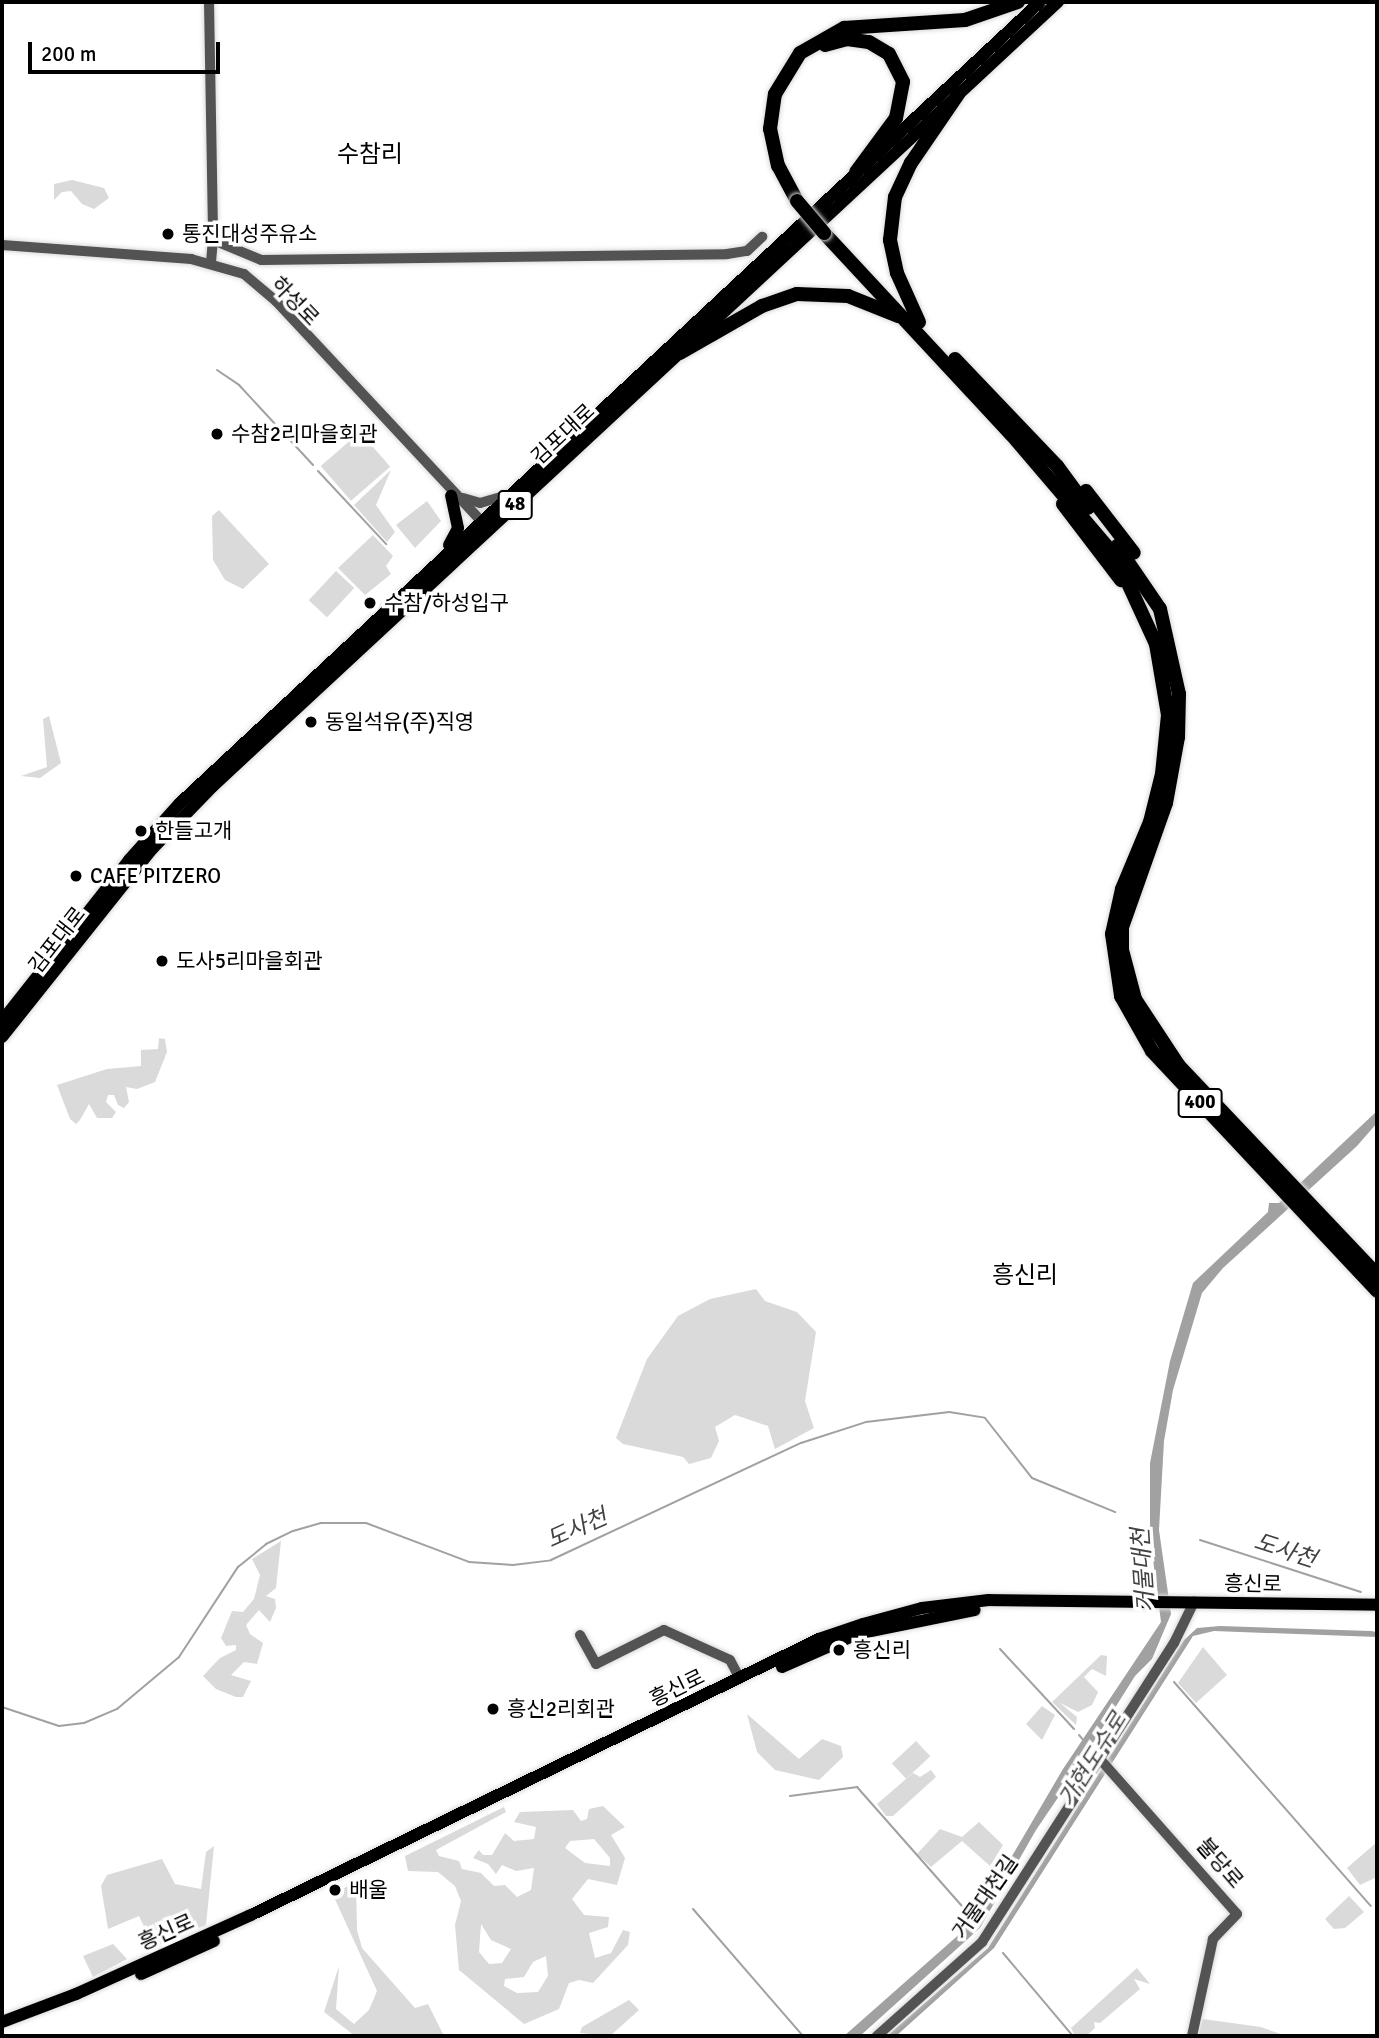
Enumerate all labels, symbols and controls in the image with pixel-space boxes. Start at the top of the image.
scale bar [32,28,224,72]
text: 200 m [41,41,96,67]
district label: 수참리 [337,141,403,169]
place label: 통진대성주유소 [182,221,317,247]
marker: 통진대성주유소 [160,226,176,242]
street label: 하성로 [266,271,324,331]
street label: 김포대로 [526,398,600,470]
place label: 수참2리마을회관 [231,421,378,447]
marker: 수참2리마을회관 [209,426,225,442]
road number: 48 [498,490,532,520]
place label: 수참/하성입구 [384,590,509,616]
marker: 수참/하성입구 [362,595,378,611]
place label: 동일석유(주)직영 [325,709,474,735]
marker: 동일석유(주)직영 [303,714,319,730]
place label: 한들고개 [155,818,232,844]
marker: 한들고개 [133,823,149,839]
place label: CAFE PITZERO [90,863,221,889]
marker: CAFE PITZERO [68,868,84,884]
street label: 김포대로 [23,902,91,978]
place label: 도사5리마을회관 [176,948,323,974]
marker: 도사5리마을회관 [154,953,170,969]
road number: 400 [1177,1088,1223,1119]
district label: 흥신리 [992,1262,1058,1290]
water label: 도사천 [542,1503,612,1555]
water label: 거물대천 [1127,1527,1161,1613]
water label: 도사천 [1251,1528,1319,1574]
street label: 흥신로 [1224,1571,1282,1597]
place label: 흥신리 [853,1637,911,1663]
marker: 흥신리 [831,1642,847,1658]
street label: 흥신로 [645,1664,709,1712]
place label: 흥신2리회관 [507,1696,615,1722]
marker: 흥신2리회관 [485,1701,501,1717]
water label: 가현도수로 [1053,1708,1133,1812]
street label: 불당로 [1191,1833,1249,1893]
street label: 거물대천길 [947,1850,1023,1944]
place label: 배울 [349,1877,388,1903]
marker: 배울 [327,1882,343,1898]
street label: 흥신로 [134,1909,198,1955]

